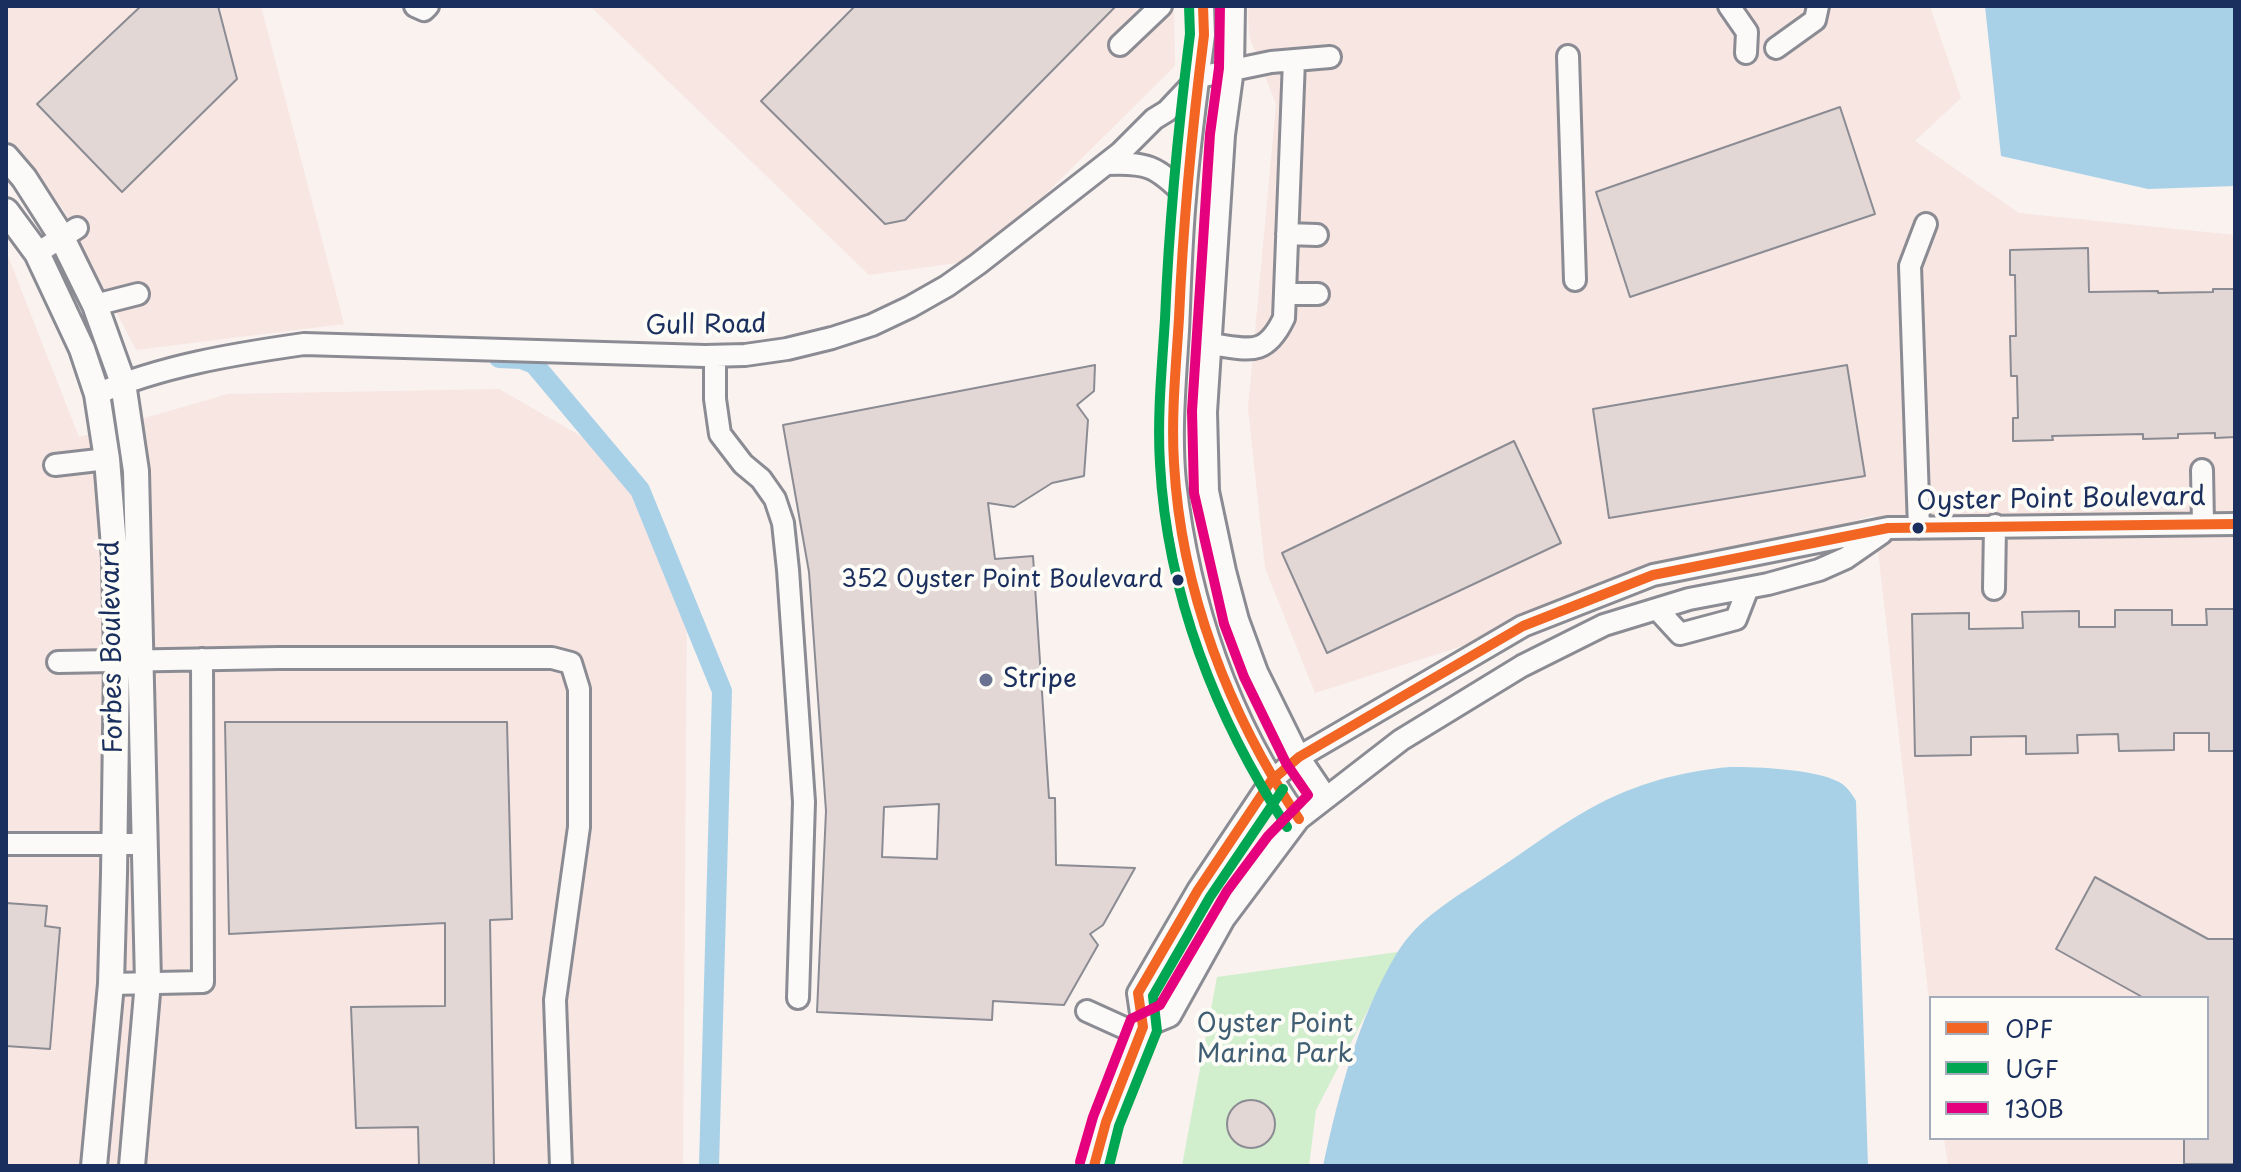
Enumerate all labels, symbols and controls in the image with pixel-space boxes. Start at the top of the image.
street label: Gull Road [645,309,767,343]
street label: Oyster Point Boulevard [1916,482,2206,518]
unlabelled marker [1910,520,1926,536]
street label: Forbes Boulevard [96,540,130,754]
place label: 352 Oyster Point Boulevard [841,566,1163,594]
marker: 352 Oyster Point Boulevard [1170,572,1186,588]
place label: Stripe [1002,664,1077,696]
marker: Stripe [977,671,995,689]
legend [1929,996,2209,1140]
park label: Oyster Point Marina Park [1197,1009,1353,1070]
text: OPF [2005,1010,2053,1046]
text: UGF [2005,1050,2059,1086]
text: 130B [2005,1090,2064,1126]

